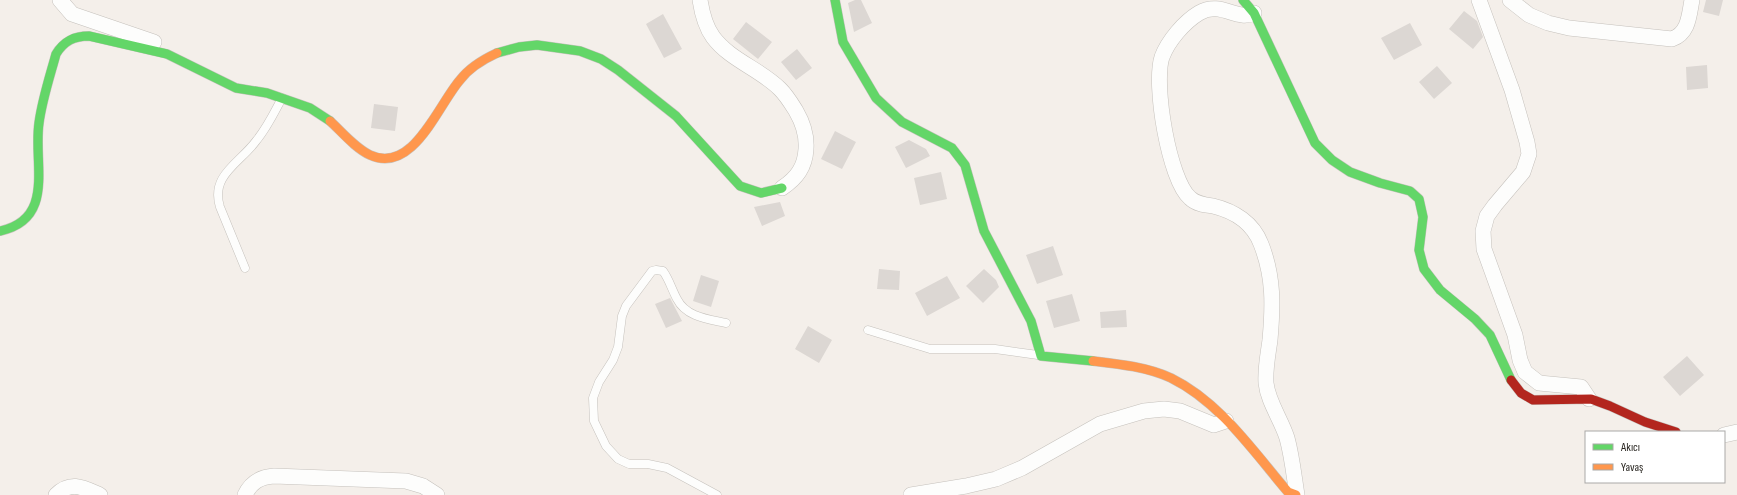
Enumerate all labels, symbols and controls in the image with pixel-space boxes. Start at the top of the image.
legend [1585,431,1725,483]
text: Akıcı [1620,440,1640,455]
text: Yavaş [1621,460,1643,475]

